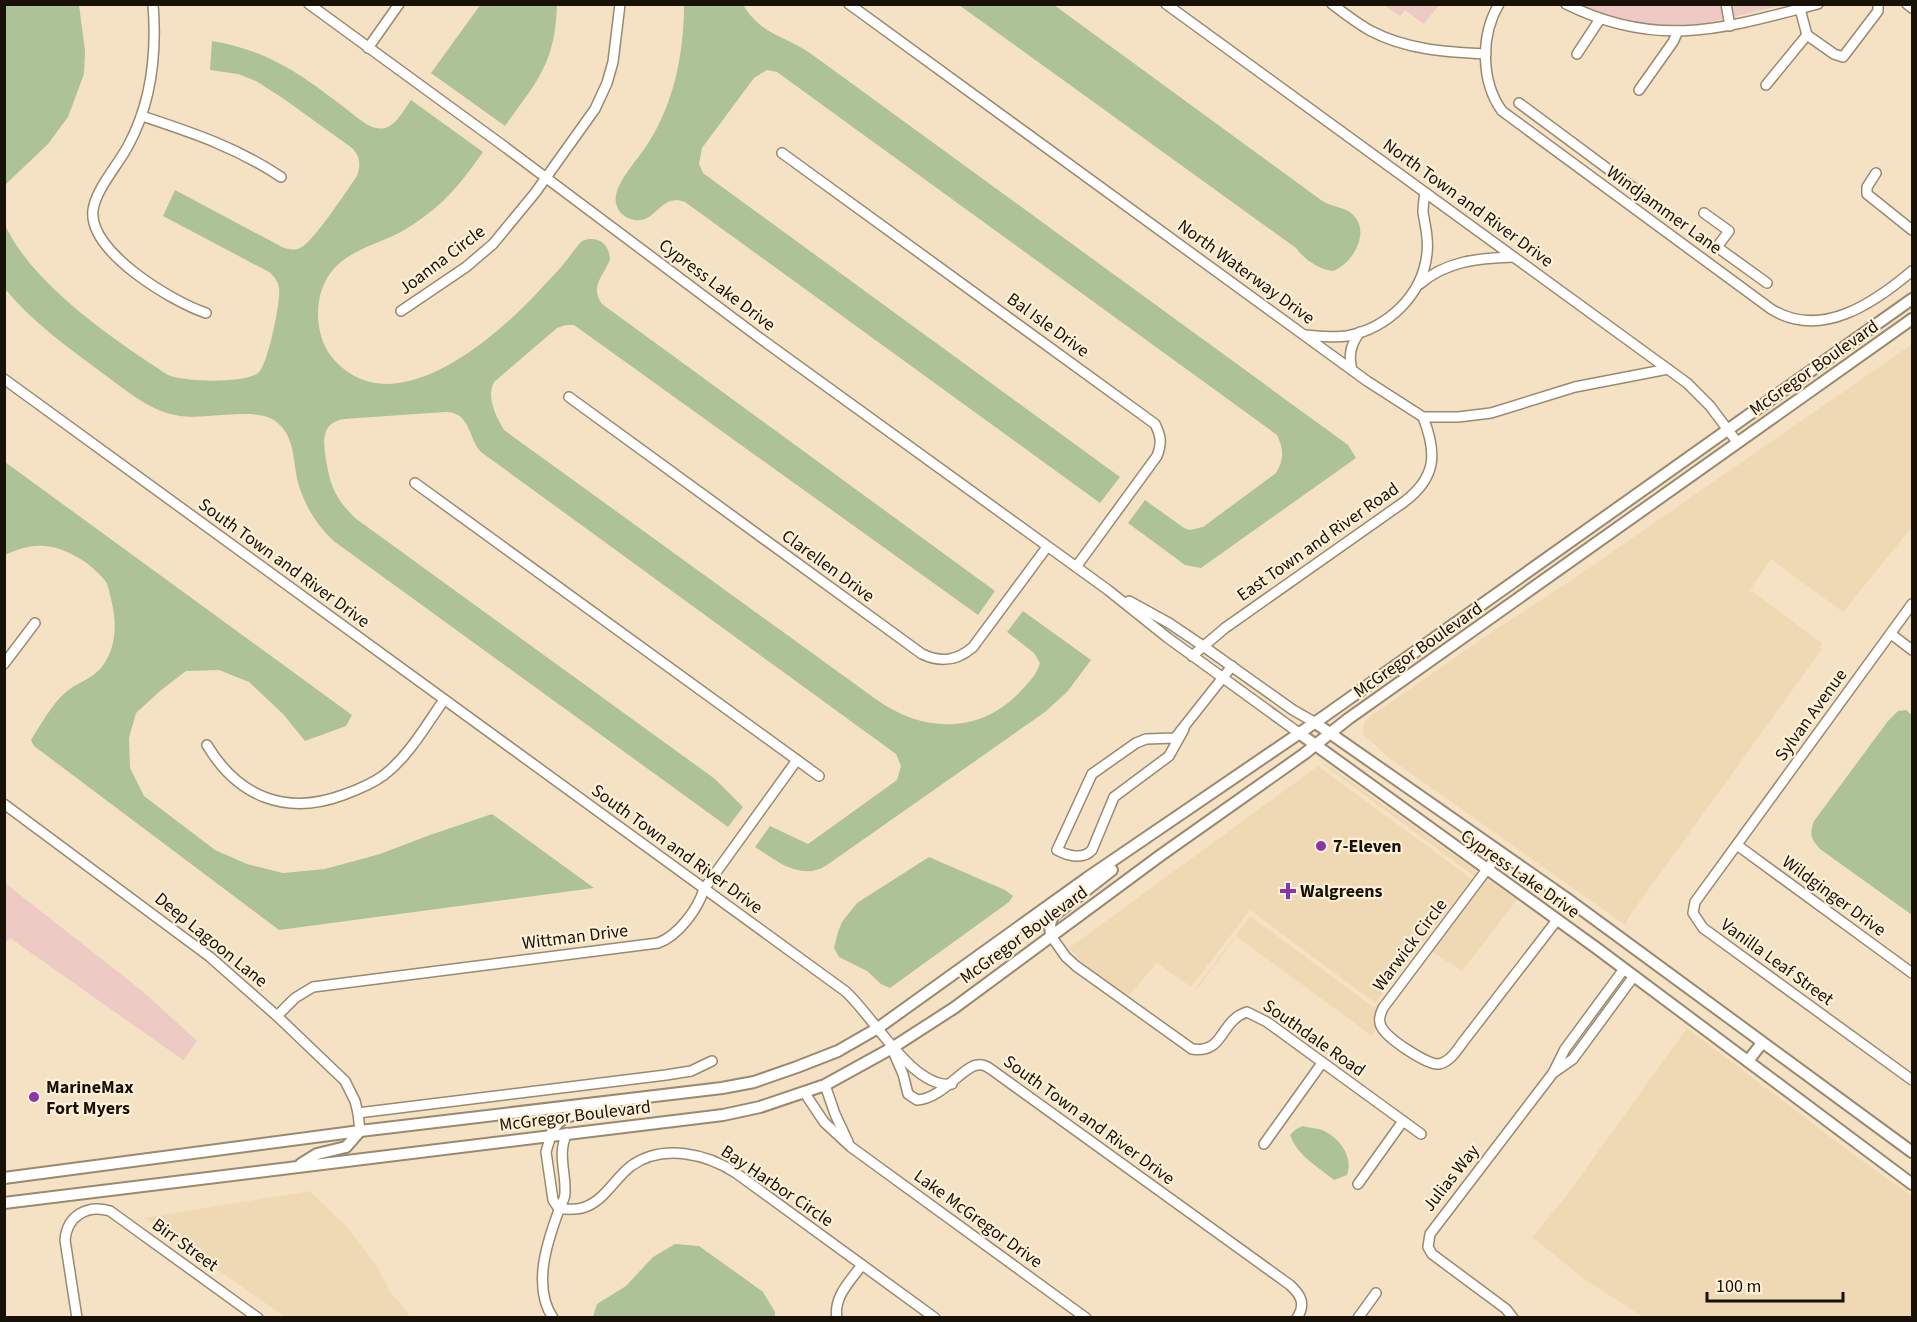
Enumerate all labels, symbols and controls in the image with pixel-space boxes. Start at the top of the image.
street label: North Town and River Drive [1378,133,1558,273]
street label: Windjammer Lane [1601,160,1727,260]
street label: North Waterway Drive [1172,214,1320,330]
street label: Joanna Circle [394,219,490,301]
street label: Cypress Lake Drive [654,233,780,337]
street label: Bal Isle Drive [1002,287,1094,363]
street label: McGregor Boulevard [1744,314,1884,422]
street label: East Town and River Road [1232,476,1404,608]
street label: South Town and River Drive [193,492,375,634]
street label: Clarellen Drive [776,524,880,608]
street label: McGregor Boulevard [1348,596,1488,704]
street label: Sylvan Avenue [1769,664,1853,766]
street label: South Town and River Drive [586,778,768,920]
street label: Cypress Lake Drive [1455,824,1585,924]
place label: 7-Eleven [1333,834,1402,859]
marker: 7-Eleven [1314,839,1328,853]
street label: Wildginger Drive [1777,850,1891,942]
place label: Walgreens [1300,879,1383,904]
street label: McGregor Boulevard [955,880,1093,990]
marker: Walgreens [1281,884,1295,898]
street label: Deep Lagoon Lane [149,887,273,993]
street label: Warwick Circle [1367,893,1453,996]
street label: Vanilla Leaf Street [1715,912,1839,1012]
street label: Wittman Drive [520,918,630,956]
street label: Southdale Road [1258,993,1370,1083]
street label: South Town and River Drive [998,1049,1180,1191]
place label: MarineMax Fort Myers [46,1075,133,1121]
marker: MarineMax Fort Myers [27,1090,41,1104]
street label: McGregor Boulevard [498,1094,652,1138]
street label: Bay Harbor Circle [716,1139,838,1233]
street label: Julias Way [1417,1139,1486,1217]
street label: Lake McGregor Drive [909,1164,1048,1274]
street label: Birr Street [147,1212,223,1278]
scale bar [1707,1265,1844,1303]
text: 100 m [1716,1274,1761,1299]

